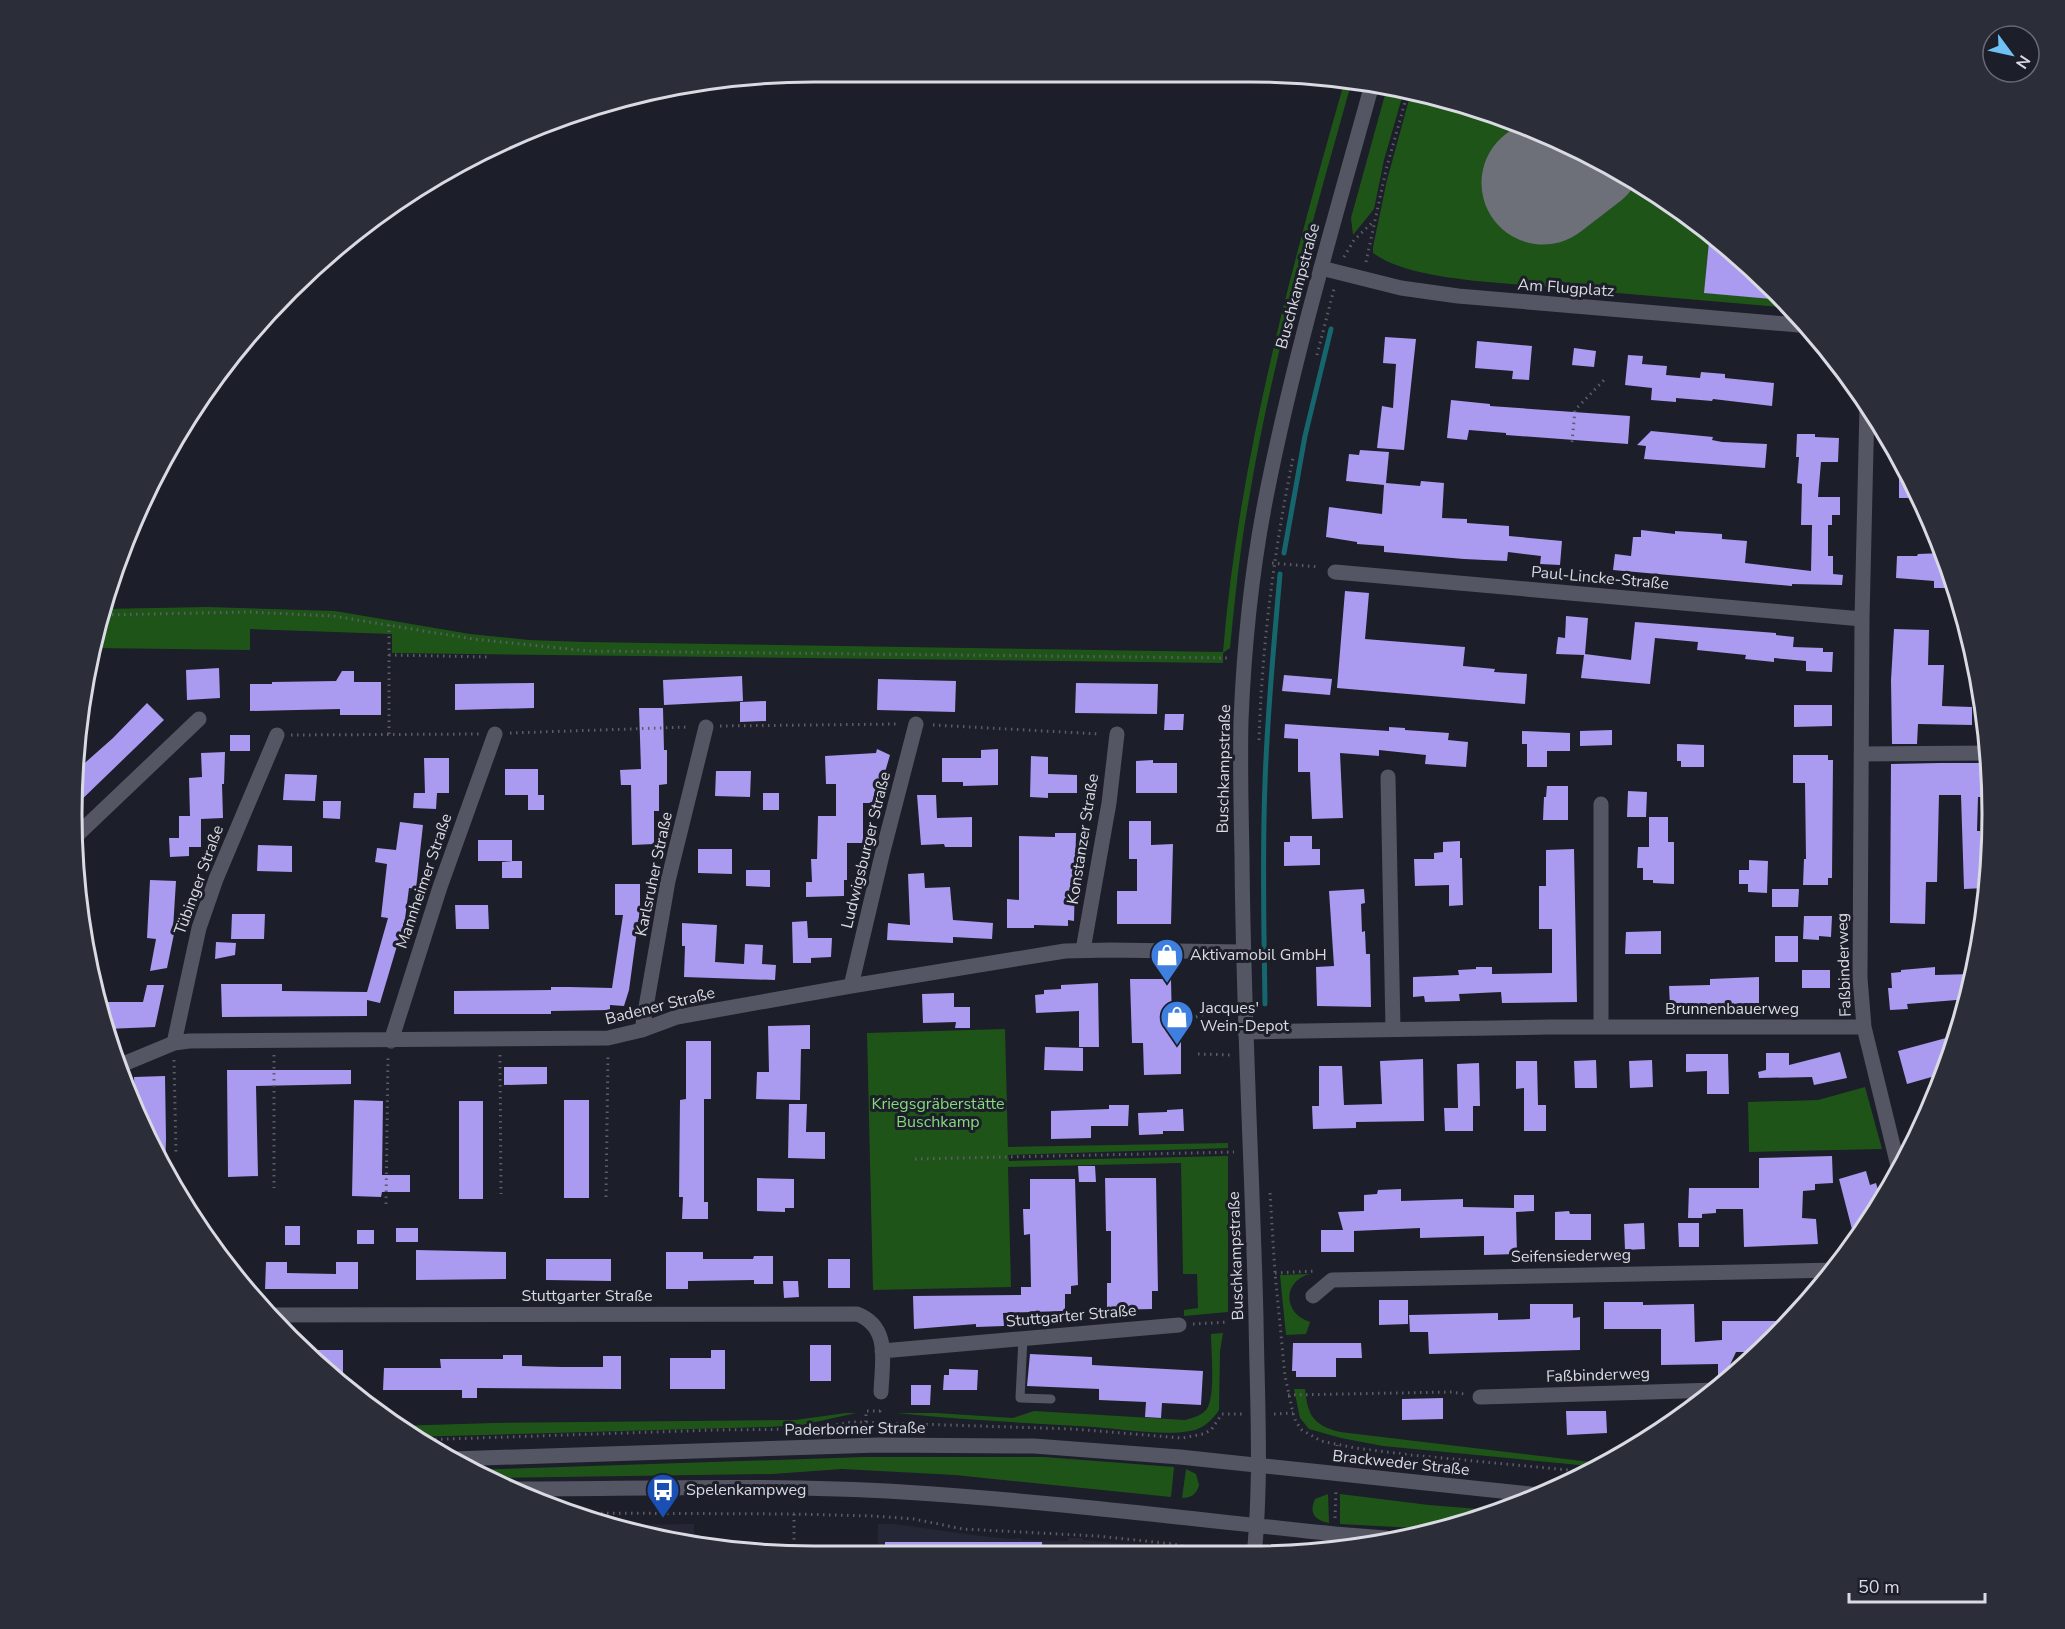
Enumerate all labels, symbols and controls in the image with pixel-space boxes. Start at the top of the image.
north arrow [1981,24,2041,84]
text: N [2010,51,2035,73]
street label: Buschkampstraße [1271,221,1325,351]
street label: Am Flugplatz [1517,274,1615,302]
street label: Paul-Lincke-Straße [1530,561,1670,595]
street label: Buschkampstraße [1212,704,1236,834]
street label: Ludwigsburger Straße [836,769,896,931]
street label: Konstanzer Straße [1062,772,1104,906]
street label: Mannheimer Straße [391,810,457,952]
street label: Karlsruher Straße [630,810,678,938]
street label: Tübinger Straße [169,822,229,938]
street label: Faßbinderweg [1831,913,1857,1017]
shop icon: Aktivamobil GmbH [1149,937,1185,984]
place label: Aktivamobil GmbH [1190,944,1327,966]
street label: Badener Straße [603,982,717,1030]
place label: Jacques' Wein-Depot [1199,997,1289,1037]
street label: Brunnenbauerweg [1665,998,1799,1020]
shop icon: Jacques' Wein-Depot [1159,999,1195,1046]
park label: Kriegsgräberstätte Buschkamp [871,1093,1005,1133]
street label: Buschkampstraße [1223,1191,1249,1321]
street label: Seifensiederweg [1511,1244,1631,1268]
street label: Stuttgarter Straße [521,1285,653,1307]
street label: Stuttgarter Straße [1005,1299,1137,1333]
street label: Faßbinderweg [1546,1362,1650,1388]
street label: Paderborner Straße [784,1417,926,1441]
street label: Brackweder Straße [1331,1445,1471,1481]
bus stop icon: Spelenkampweg [645,1472,681,1519]
place label: Spelenkampweg [686,1479,806,1501]
scale bar [1849,1566,1986,1604]
text: 50 m [1858,1575,1900,1599]

